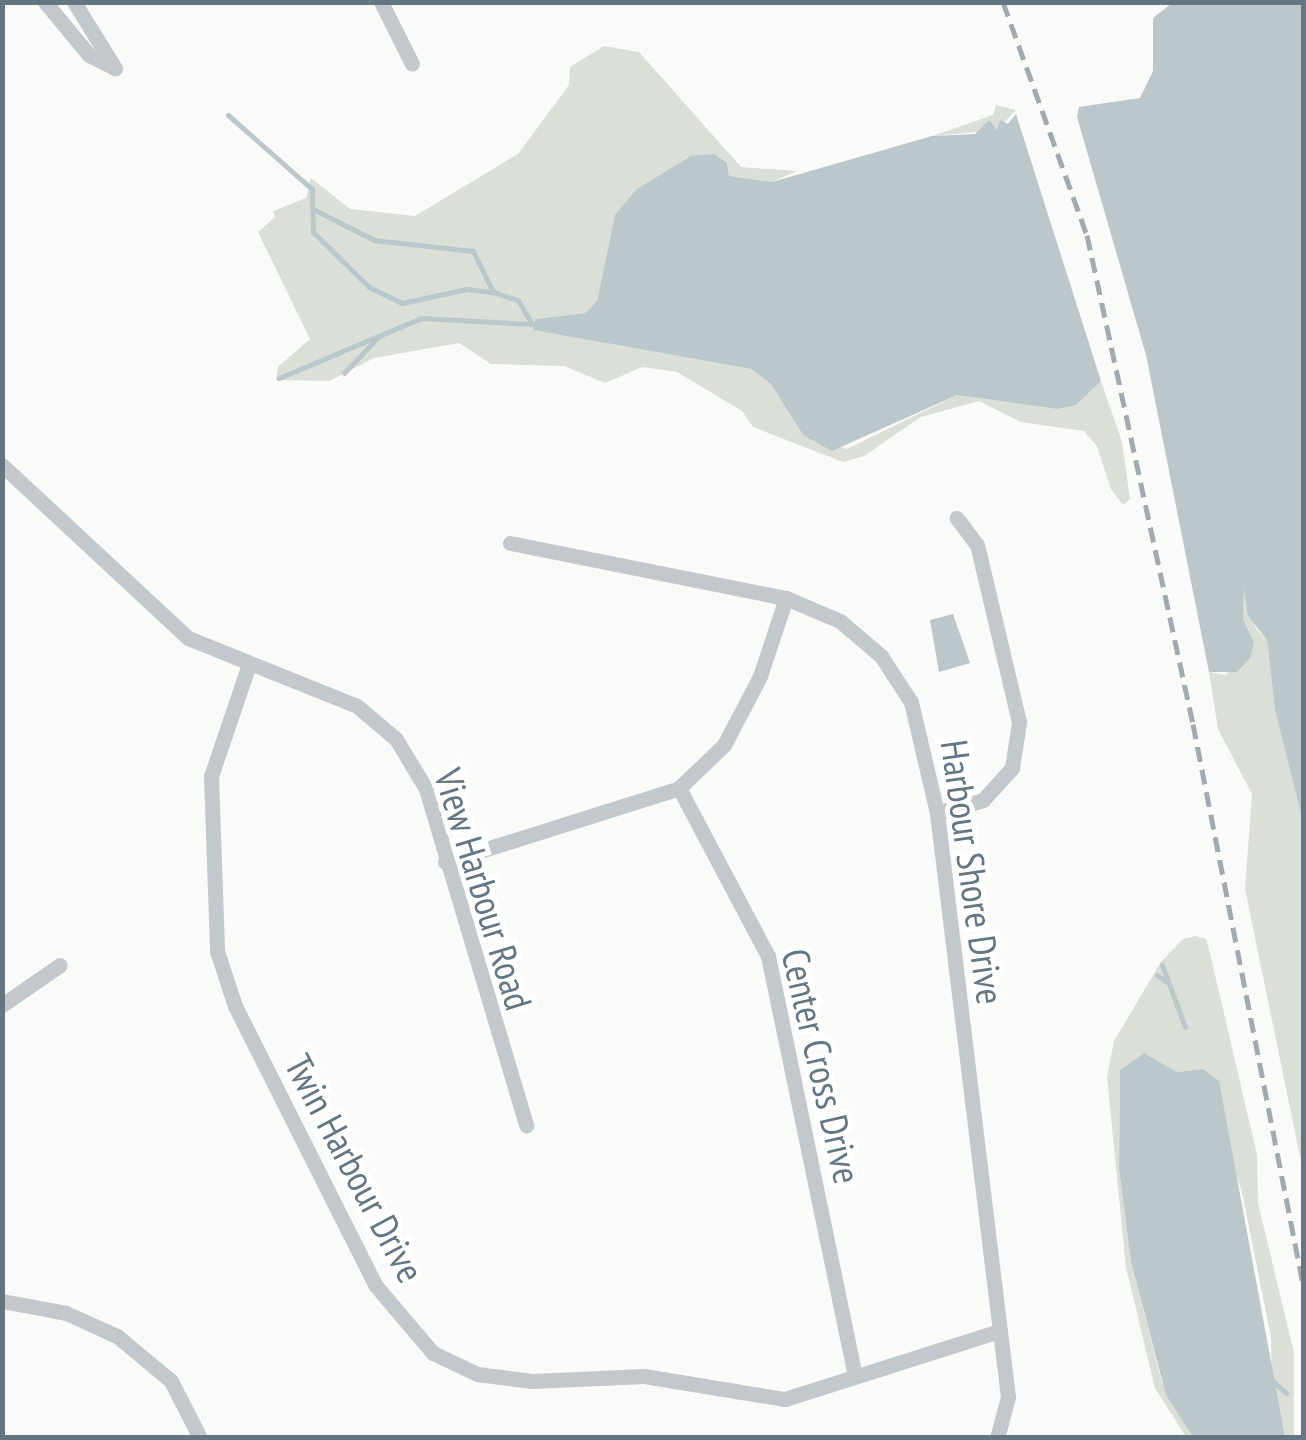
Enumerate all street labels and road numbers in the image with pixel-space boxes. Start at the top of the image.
street label: Harbour Shore Drive [932,737,1014,1007]
street label: View Harbour Road [426,763,542,1015]
street label: Center Cross Drive [773,944,871,1188]
street label: Twin Harbour Drive [276,1046,434,1290]

